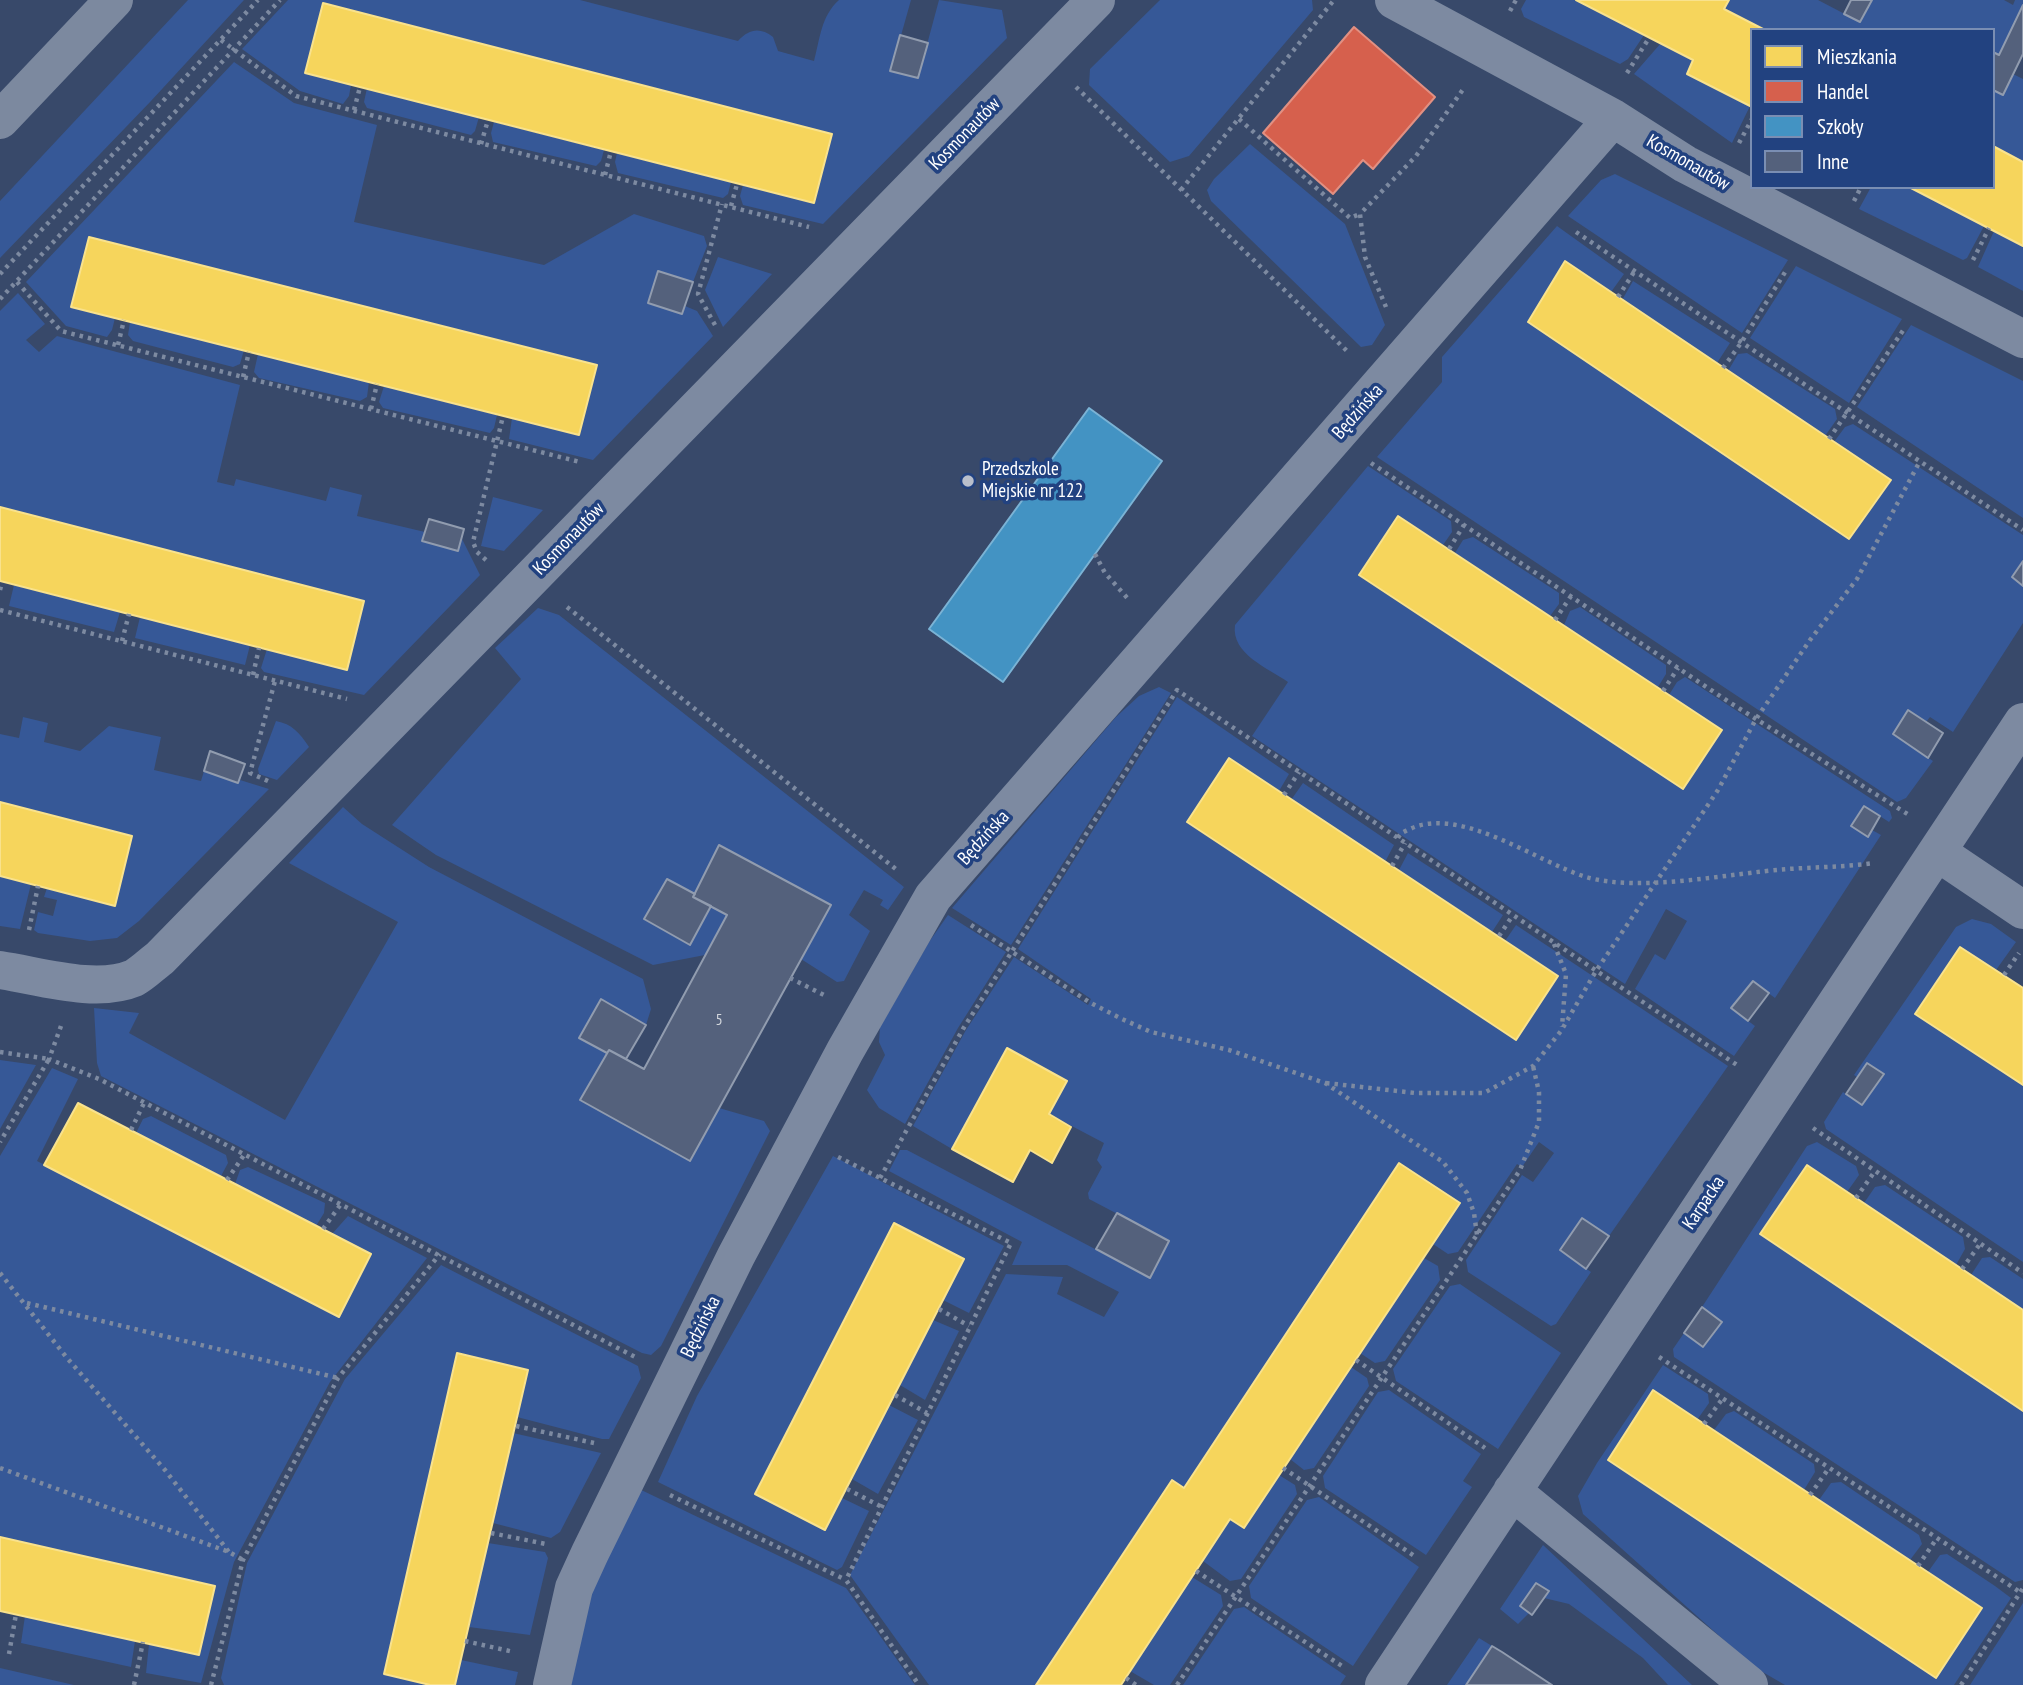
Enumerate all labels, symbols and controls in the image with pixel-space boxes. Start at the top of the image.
legend [1750,28,1995,189]
text: Mieszkania [1817,43,1897,70]
text: Handel [1817,78,1869,105]
street label: Kosmonautów [925,93,1005,175]
text: Szkoły [1817,113,1863,140]
street label: Kosmonautów [1642,130,1734,196]
text: Inne [1817,148,1849,175]
street label: Będzińska [1328,380,1388,444]
place label: Przedszkole Miejskie nr 122 [982,459,1083,503]
marker: Przedszkole Miejskie nr 122 [960,473,976,489]
street label: Kosmonautów [529,498,609,580]
street label: Będzińska [954,806,1014,870]
house number: 5 [715,1010,723,1030]
street label: Karpacka [1678,1172,1730,1234]
street label: Będzińska [676,1293,726,1361]

